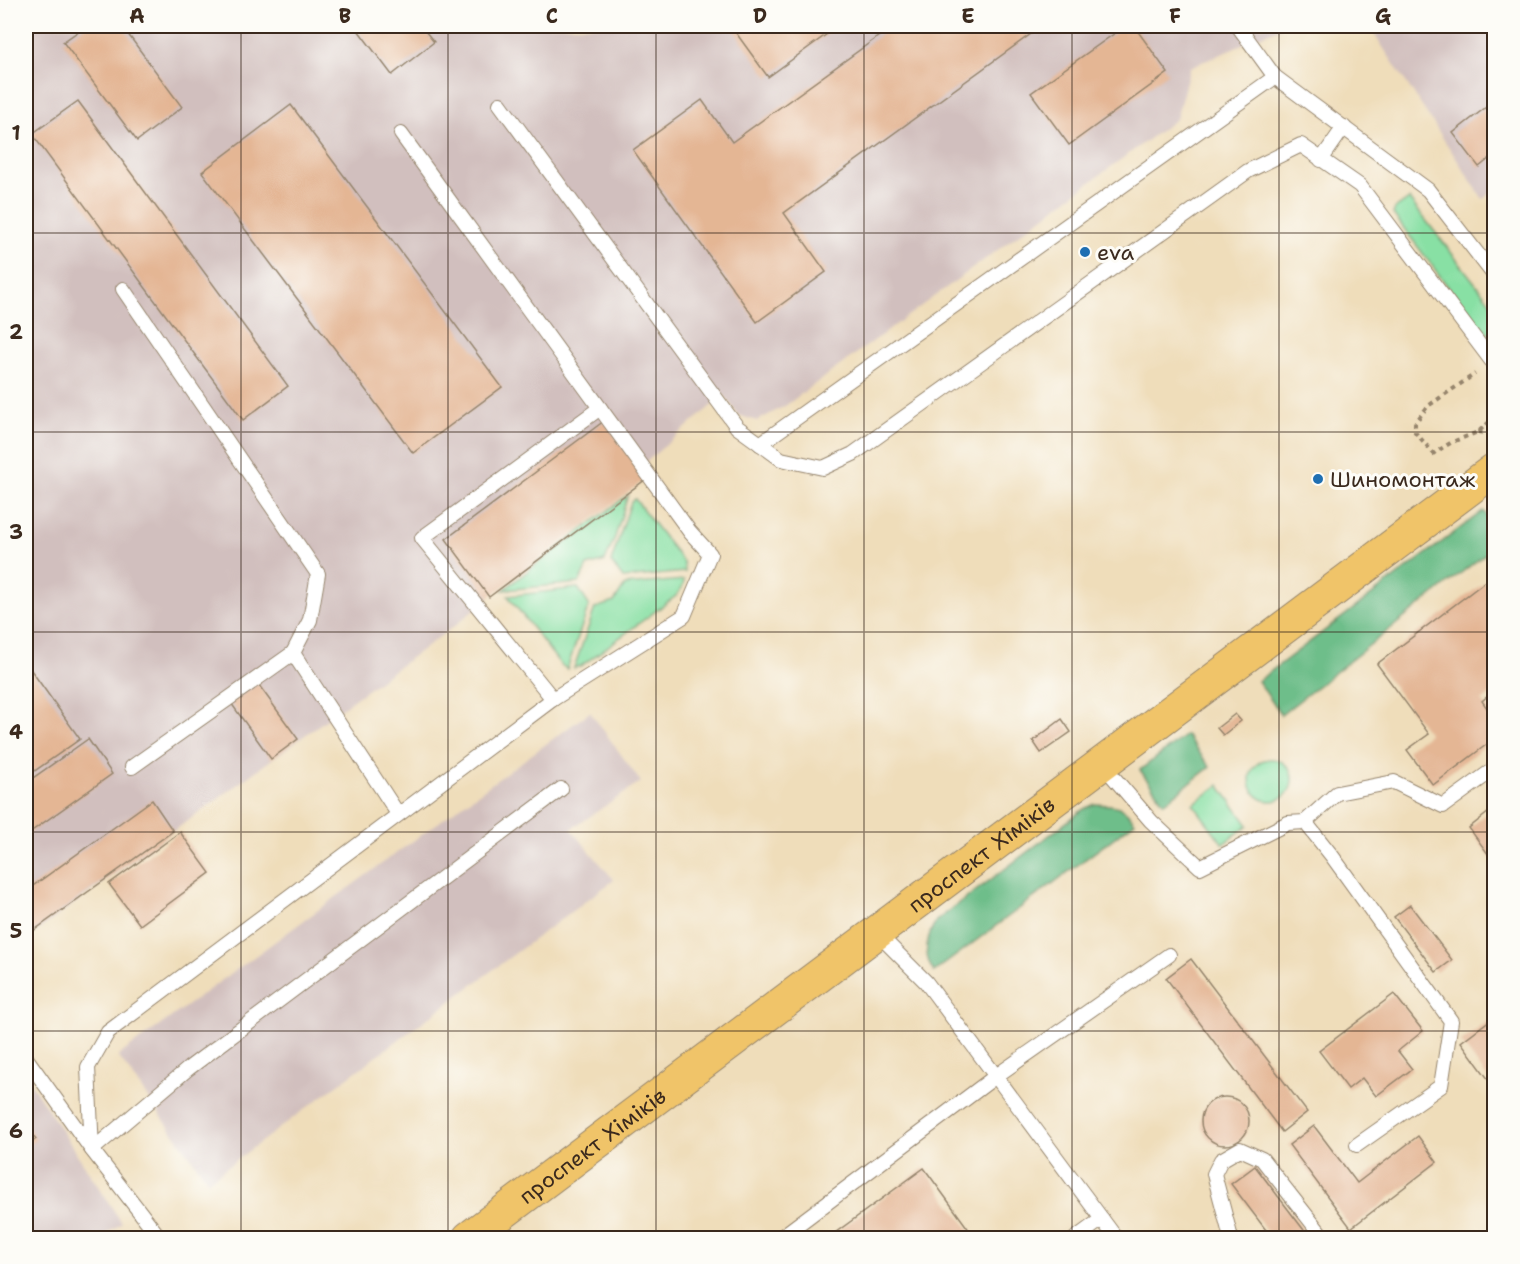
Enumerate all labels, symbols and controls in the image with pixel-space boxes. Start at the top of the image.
text: A [129,3,145,29]
text: B [339,3,351,29]
text: C [546,3,558,29]
text: D [753,3,767,29]
text: E [961,3,975,29]
text: F [1169,3,1181,29]
text: G [1375,3,1391,29]
text: 1 [11,120,21,146]
place label: eva [1097,238,1134,267]
marker: eva [1078,245,1092,259]
text: 2 [9,319,23,345]
place label: Шиномонтаж [1330,465,1476,494]
marker: Шиномонтаж [1311,472,1325,486]
text: 3 [9,519,23,545]
text: 4 [9,719,23,745]
street label: проспект Хіміків [902,790,1061,919]
text: 5 [10,918,22,944]
street label: проспект Хіміків [513,1081,672,1210]
text: 6 [9,1118,23,1144]

